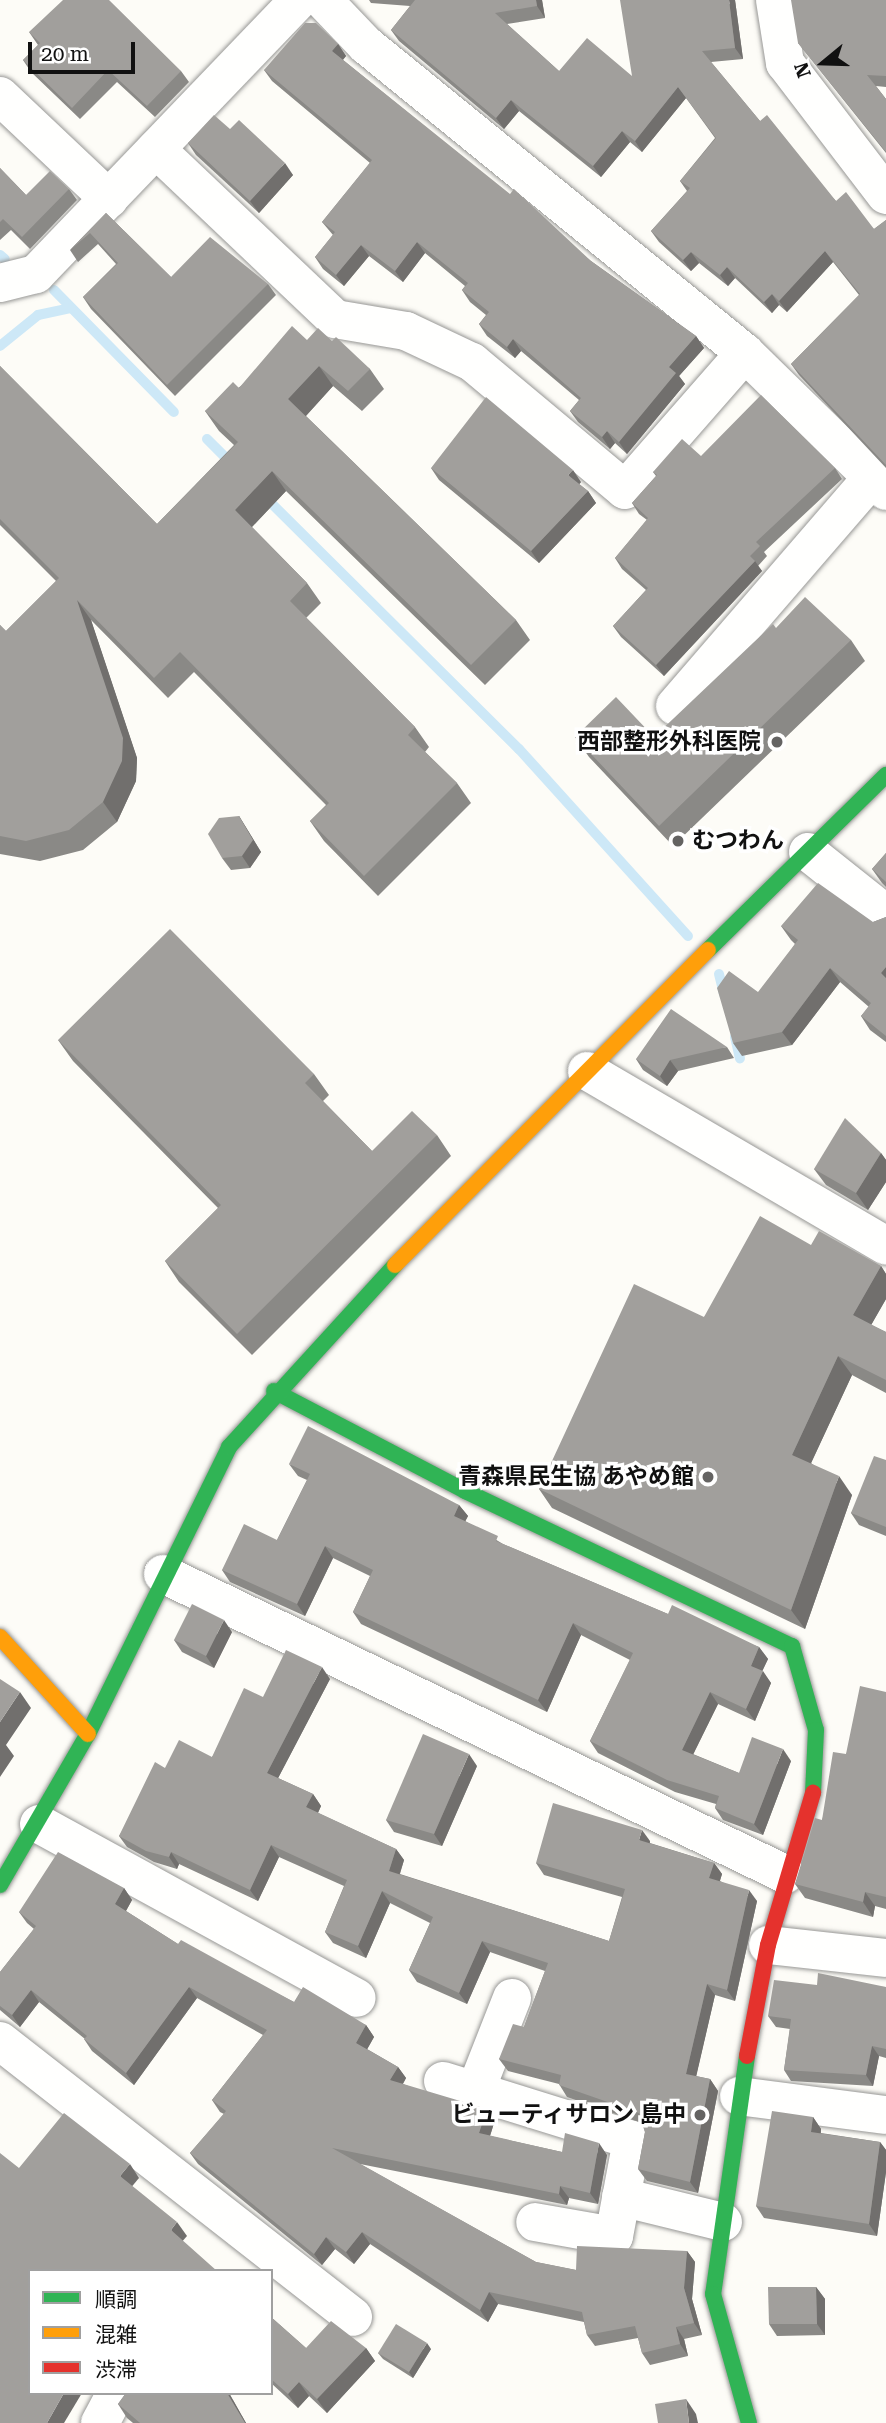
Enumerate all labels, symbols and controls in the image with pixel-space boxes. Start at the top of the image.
scale bar [32,28,138,72]
north arrow [788,28,858,98]
text: 20 m [41,42,89,66]
text: N [789,59,816,81]
place label: 西部整形外科医院 [577,728,761,756]
marker: 西部整形外科医院 [767,732,787,752]
place label: むつわん [692,827,784,855]
marker: むつわん [670,833,686,849]
place label: 青森県民生協 あやめ館 [458,1463,694,1491]
marker: 青森県民生協 あやめ館 [700,1469,716,1485]
place label: ビューティサロン 島中 [450,2101,686,2129]
marker: ビューティサロン 島中 [692,2107,708,2123]
legend [28,2269,273,2395]
text: 順調 [95,2288,137,2312]
text: 混雑 [95,2323,137,2347]
text: 渋滞 [95,2358,137,2382]

